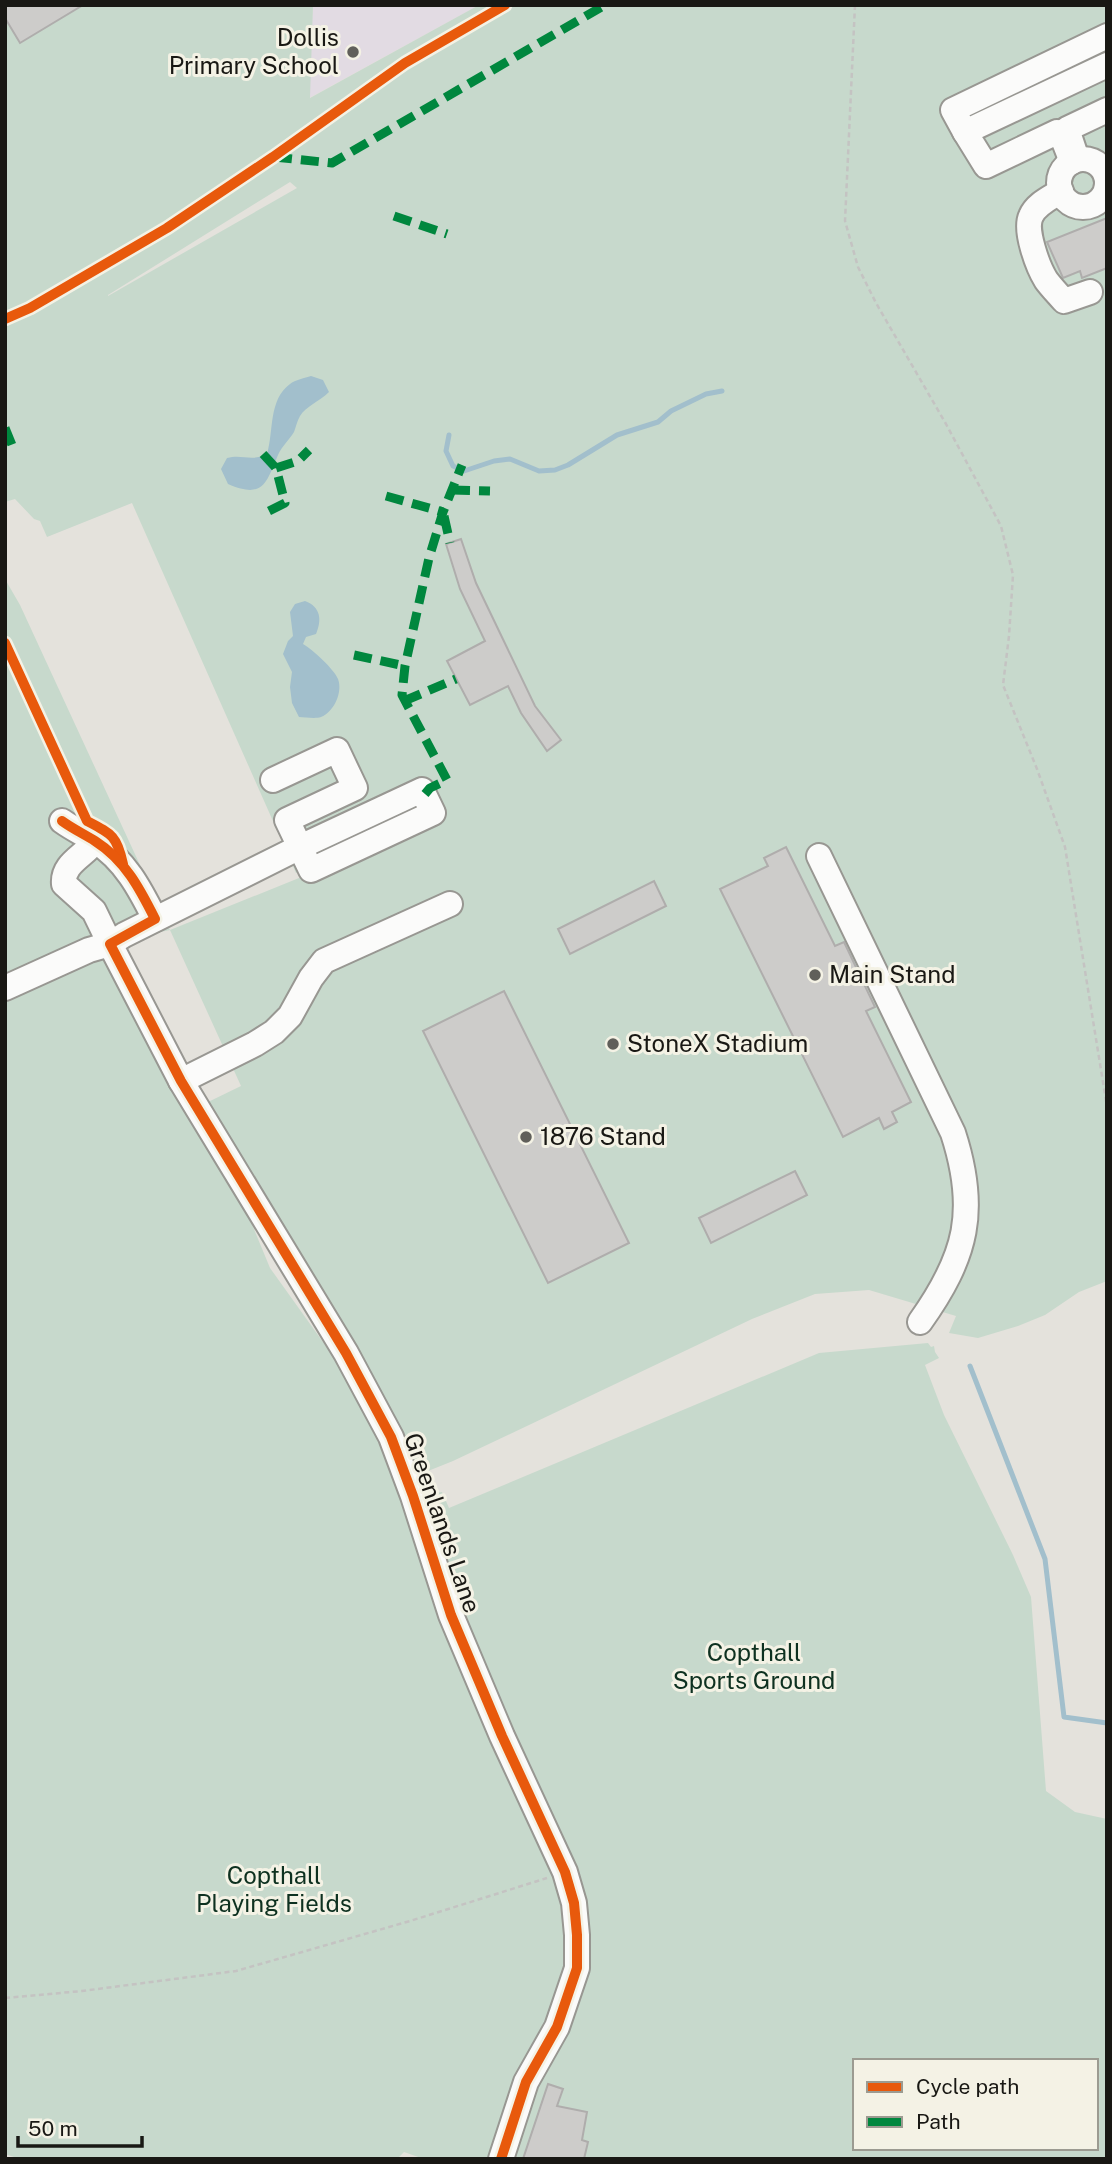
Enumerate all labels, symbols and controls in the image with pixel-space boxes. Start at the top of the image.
place label: Dollis Primary School [169,23,339,79]
marker: Dollis Primary School [345,44,361,60]
place label: Main Stand [829,960,956,988]
marker: Main Stand [807,967,823,983]
place label: StoneX Stadium [627,1029,808,1057]
marker: StoneX Stadium [605,1036,621,1052]
place label: 1876 Stand [540,1122,666,1150]
marker: 1876 Stand [518,1129,534,1145]
street label: Greenlands Lane [399,1429,487,1616]
park label: Copthall Sports Ground [673,1638,835,1694]
park label: Copthall Playing Fields [196,1861,352,1917]
legend [853,2059,1098,2150]
text: Cycle path [916,2074,1019,2099]
scale bar [18,2104,142,2148]
text: Path [916,2109,961,2134]
text: 50 m [28,2116,78,2141]

